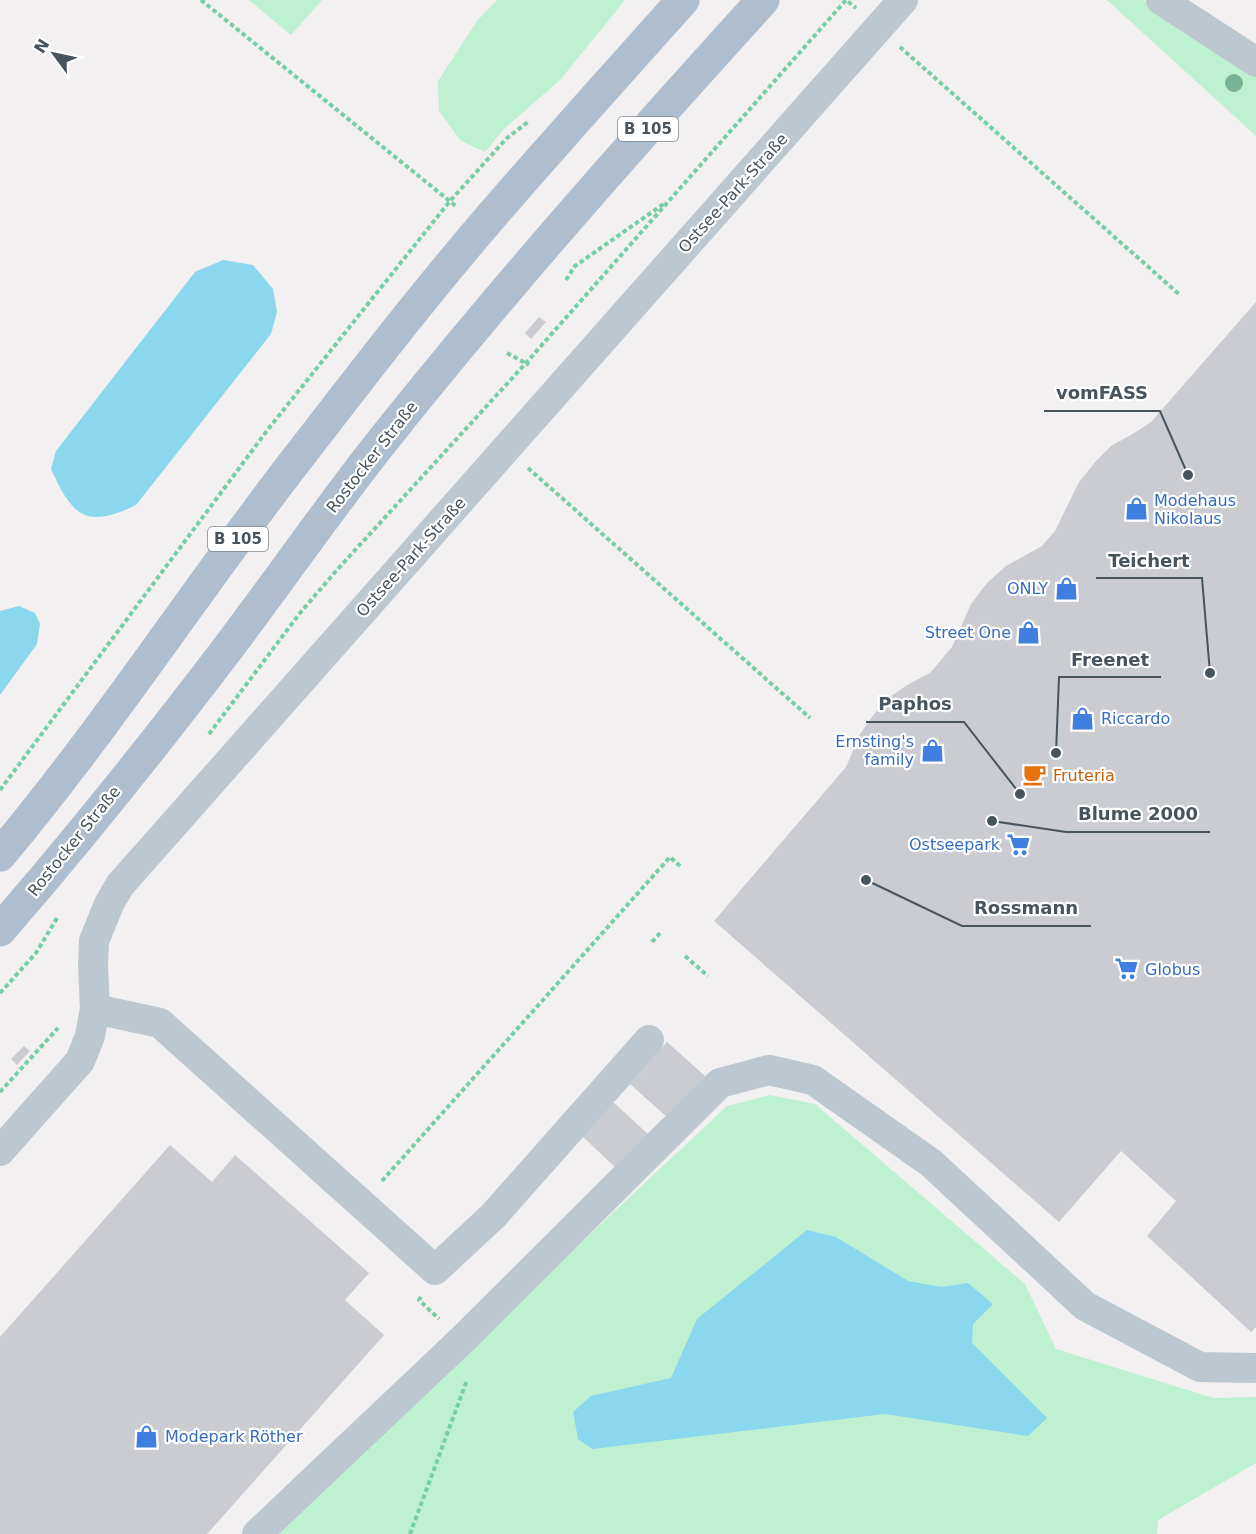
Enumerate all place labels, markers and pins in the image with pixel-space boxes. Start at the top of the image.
callout: vomFASS [1044,375,1160,411]
place label: Modehaus Nikolaus [1154,491,1236,528]
shop icon: Modehaus Nikolaus [1123,496,1149,522]
callout: Teichert [1096,542,1202,578]
shop icon: ONLY [1053,575,1079,601]
place label: ONLY [1007,579,1048,598]
shop icon: Street One [1016,619,1042,645]
place label: Street One [925,623,1011,642]
callout: Freenet [1059,641,1161,677]
callout: Paphos [866,686,964,722]
shop icon: Riccardo [1070,705,1096,731]
place label: Riccardo [1101,709,1170,728]
place label: Ernsting's family [835,732,914,769]
shop icon: Ernsting's family [919,737,945,763]
cafe icon: Fruteria [1022,762,1048,788]
place label: Fruteria [1053,766,1115,785]
callout: Blume 2000 [1066,796,1210,832]
supermarket icon: Ostseepark [1005,831,1031,857]
place label: Ostseepark [909,835,1001,854]
callout: Rossmann [962,890,1091,926]
supermarket icon: Globus [1114,956,1140,982]
place label: Globus [1145,960,1200,979]
shop icon: Modepark Röther [134,1423,160,1449]
place label: Modepark Röther [165,1427,303,1446]

